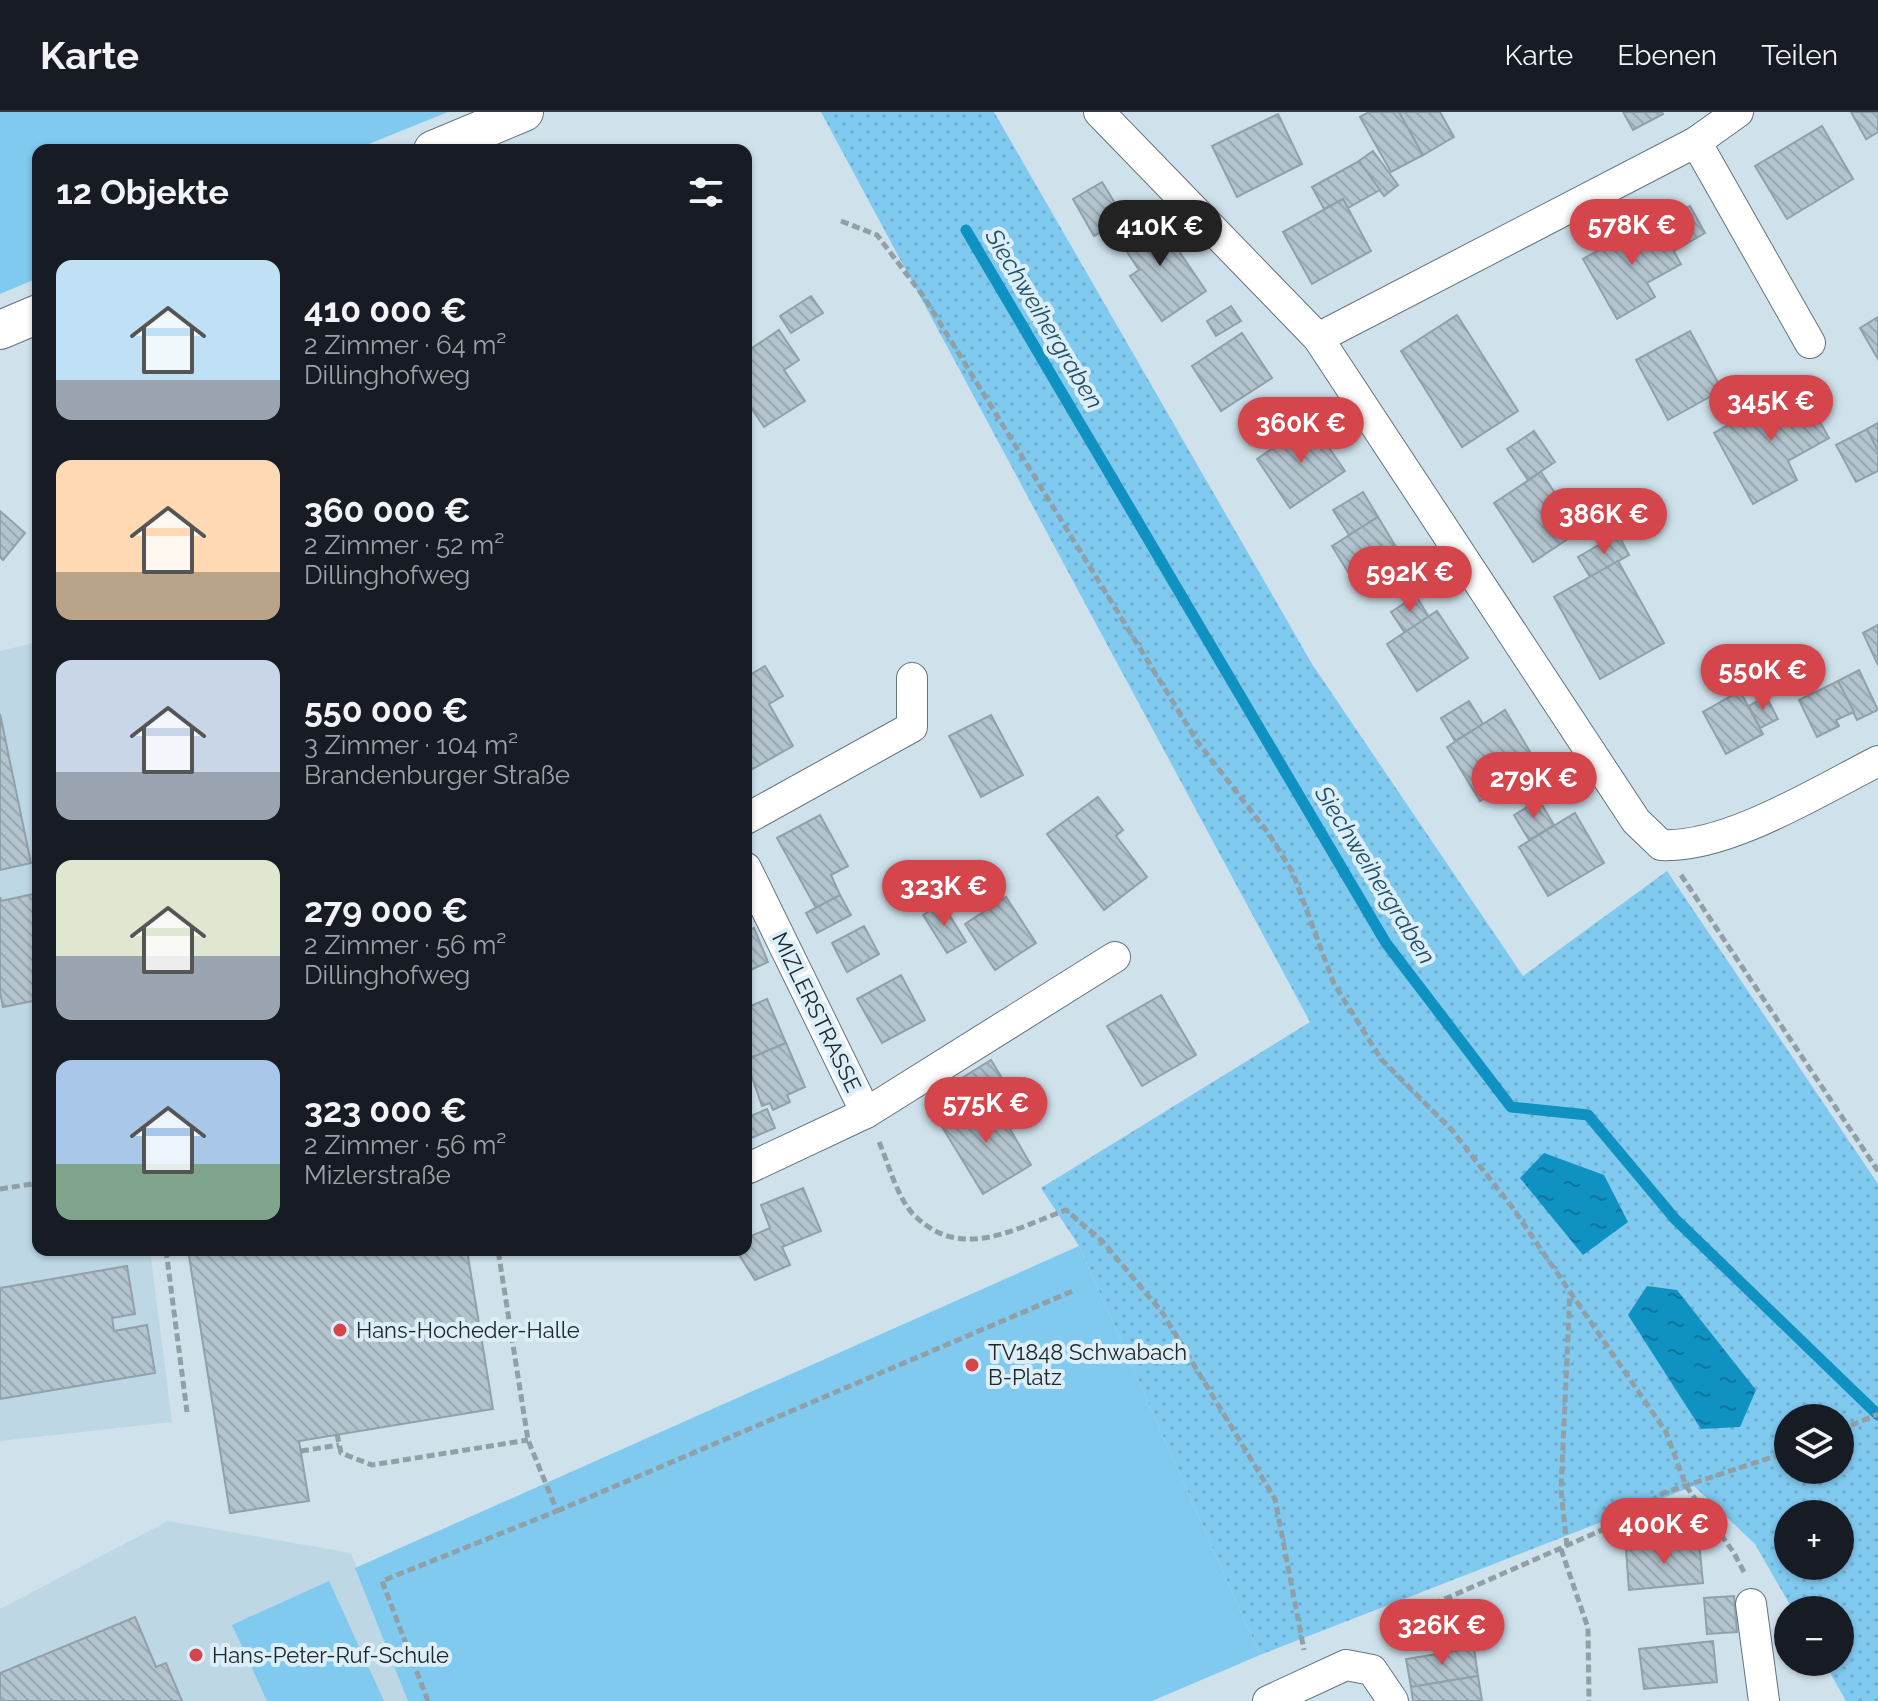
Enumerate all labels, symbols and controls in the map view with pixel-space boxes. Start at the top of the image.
text: Karte [40,33,139,78]
text: Karte [1505,39,1573,72]
text: Ebenen [1617,39,1717,72]
text: Teilen [1761,39,1838,72]
icon: filters [684,170,728,214]
text: 12 Objekte [56,172,229,212]
pin: 578K € [1567,199,1697,267]
pin: 410K € [1095,200,1225,268]
text: 578K € [1588,210,1676,240]
text: 410K € [1116,211,1204,241]
water label: Siechweihergraben [979,223,1110,414]
text: 410 000 € [304,290,467,330]
icon: home [120,292,216,388]
text: 2 Zimmer · 64 m² [304,330,506,360]
text: Dillinghofweg [304,360,470,390]
pin: 345K € [1706,375,1836,443]
text: 345K € [1727,386,1815,416]
pin: 360K € [1236,397,1366,465]
text: 360K € [1256,408,1346,438]
pin: 386K € [1539,488,1669,556]
text: 360 000 € [304,490,471,530]
icon: home [120,492,216,588]
text: 386K € [1559,499,1649,529]
text: 2 Zimmer · 52 m² [304,530,504,560]
pin: 592K € [1345,546,1475,614]
text: 592K € [1366,557,1454,587]
text: Dillinghofweg [304,560,470,590]
pin: 550K € [1698,644,1828,712]
text: 550K € [1719,655,1807,685]
text: 550 000 € [304,690,469,730]
icon: home [120,692,216,788]
text: 3 Zimmer · 104 m² [304,730,518,760]
pin: 279K € [1469,752,1599,820]
text: Brandenburger Straße [304,760,570,790]
text: 279K € [1490,763,1578,793]
water label: Siechweihergraben [1308,779,1442,969]
pin: 323K € [879,860,1009,928]
text: 323K € [900,871,988,901]
text: 279 000 € [304,890,468,930]
icon: home [120,892,216,988]
street label: MIZLERSTRASSE [767,928,867,1096]
text: 2 Zimmer · 56 m² [304,930,506,960]
text: Dillinghofweg [304,960,470,990]
pin: 575K € [921,1077,1051,1145]
text: 575K € [942,1088,1030,1118]
text: 323 000 € [304,1090,467,1130]
icon: home [120,1092,216,1188]
text: 2 Zimmer · 56 m² [304,1130,506,1160]
text: Mizlerstraße [304,1160,451,1190]
place label: Hans-Hocheder-Halle [356,1317,580,1343]
marker: Hans-Hocheder-Halle [331,1321,349,1339]
place label: TV1848 Schwabach B-Platz [988,1339,1187,1390]
marker: TV1848 Schwabach B-Platz [963,1356,981,1374]
map controls [1774,1404,1854,1676]
button: layers [1774,1404,1854,1484]
pin: 400K € [1599,1498,1729,1566]
button: + [1774,1500,1854,1580]
text: 400K € [1619,1509,1709,1539]
button: − [1774,1596,1854,1676]
pin: 326K € [1377,1599,1507,1667]
text: 326K € [1397,1610,1487,1640]
place label: Hans-Peter-Ruf-Schule [212,1642,449,1668]
marker: Hans-Peter-Ruf-Schule [187,1646,205,1664]

